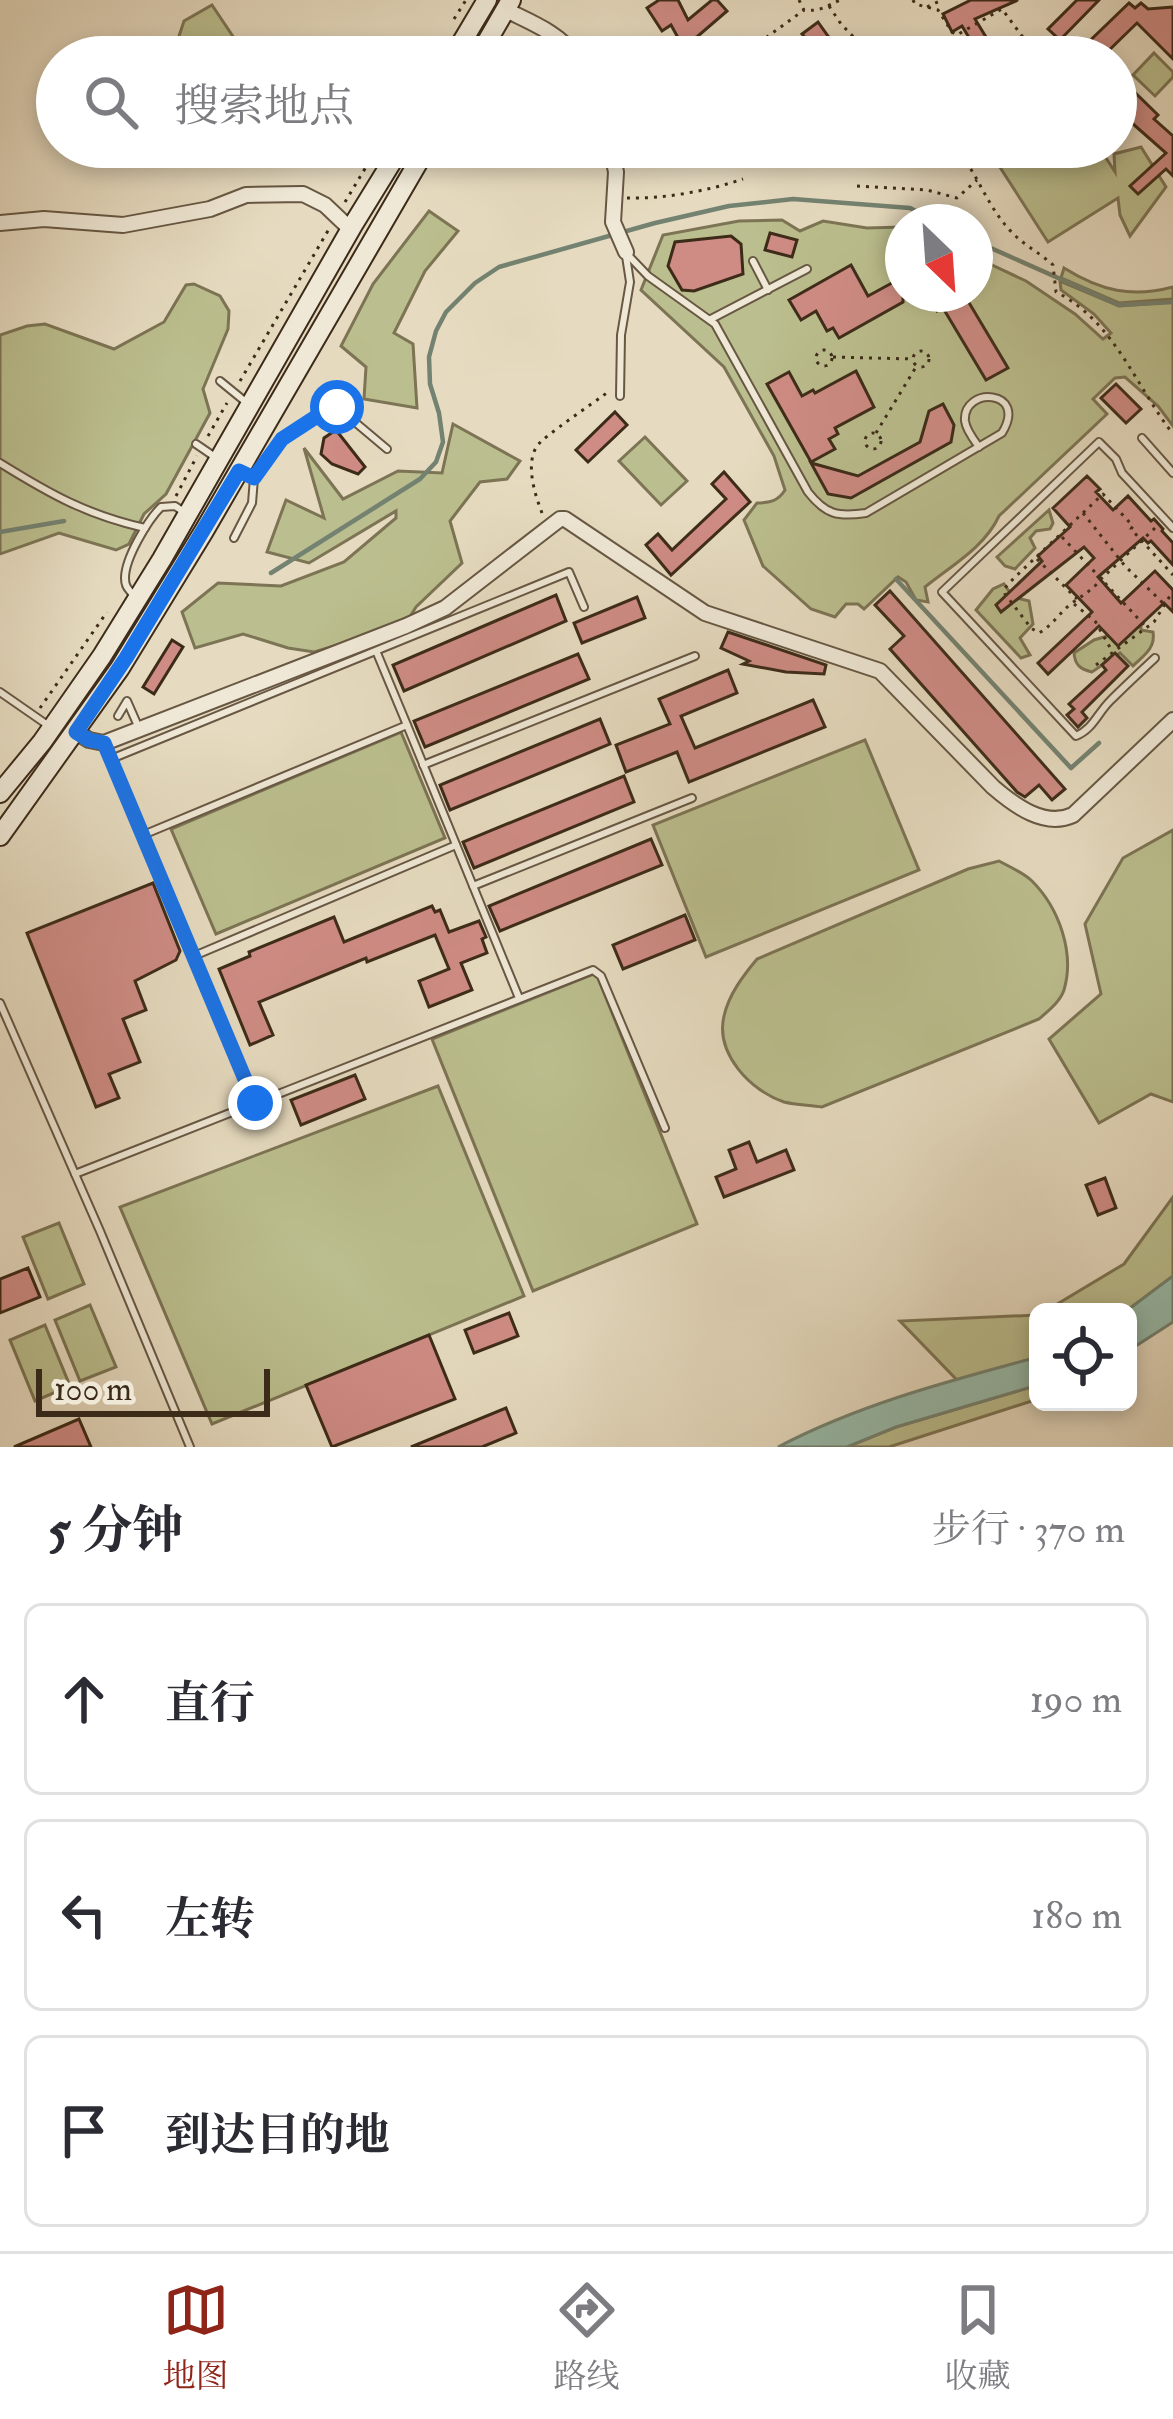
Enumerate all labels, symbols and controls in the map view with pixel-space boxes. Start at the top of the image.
search box [36,36,1137,168]
icon: search [78,69,144,135]
text: 搜索地点 [174,79,354,135]
north arrow [885,204,993,312]
route start [310,380,364,434]
route end [228,1076,282,1130]
map controls [1029,1303,1137,1411]
button: locate [1029,1303,1137,1411]
scale bar [36,1363,270,1416]
text: 100 m [54,1369,132,1410]
text: 5 分钟 [48,1499,183,1563]
text: 步行 · 370 m [932,1505,1125,1554]
icon: ahead [51,1666,117,1732]
text: 190 m [1030,1675,1122,1724]
text: 直行 [165,1676,255,1732]
icon: left [51,1882,117,1948]
text: 180 m [1031,1891,1122,1940]
text: 左转 [165,1892,255,1948]
icon: arrive [51,2098,117,2164]
text: 到达目的地 [165,2108,390,2164]
tab: 地图 [163,2277,229,2397]
tab: 路线 [554,2277,620,2397]
tab: 收藏 [945,2277,1011,2397]

